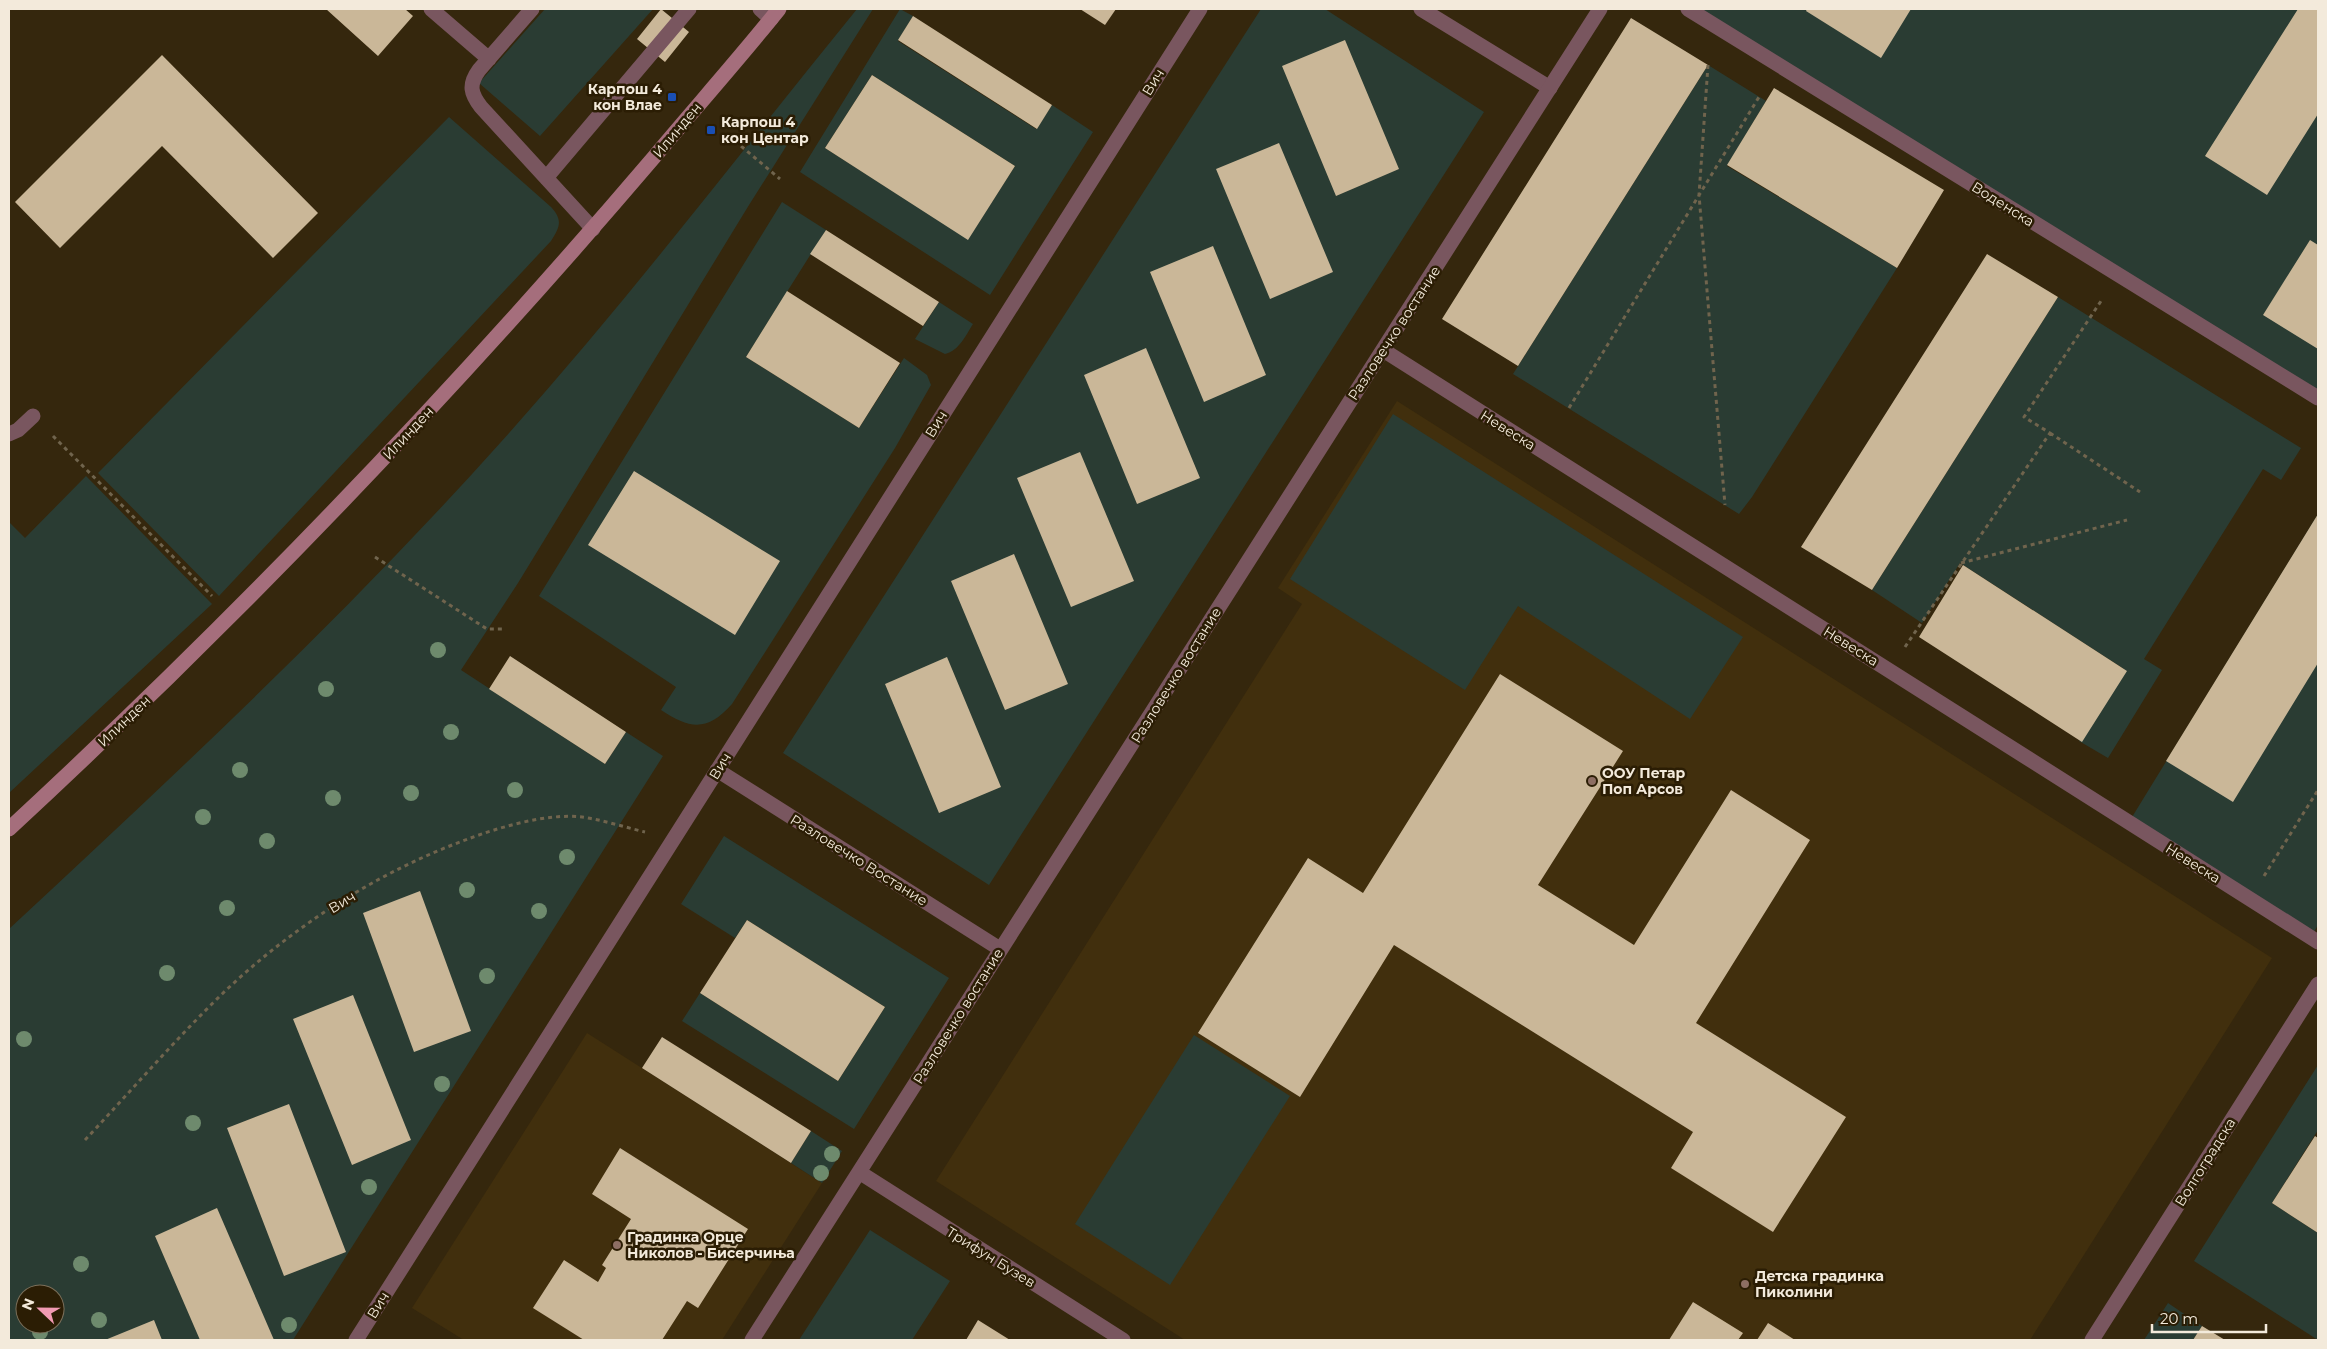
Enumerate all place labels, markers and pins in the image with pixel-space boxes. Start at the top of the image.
place label: Карпош 4 кон Влае [588,80,662,114]
marker: Карпош 4 кон Влае [666,91,678,103]
place label: Карпош 4 кон Центар [721,113,809,147]
marker: Карпош 4 кон Центар [705,124,717,136]
place label: ООУ Петар Поп Арсов [1602,764,1685,798]
marker: ООУ Петар Поп Арсов [1586,775,1598,787]
place label: Градинка Орце Николов - Бисерчиња [627,1228,795,1262]
marker: Градинка Орце Николов - Бисерчиња [611,1239,623,1251]
place label: Детска градинка Пиколини [1755,1267,1884,1301]
marker: Детска градинка Пиколини [1739,1278,1751,1290]

